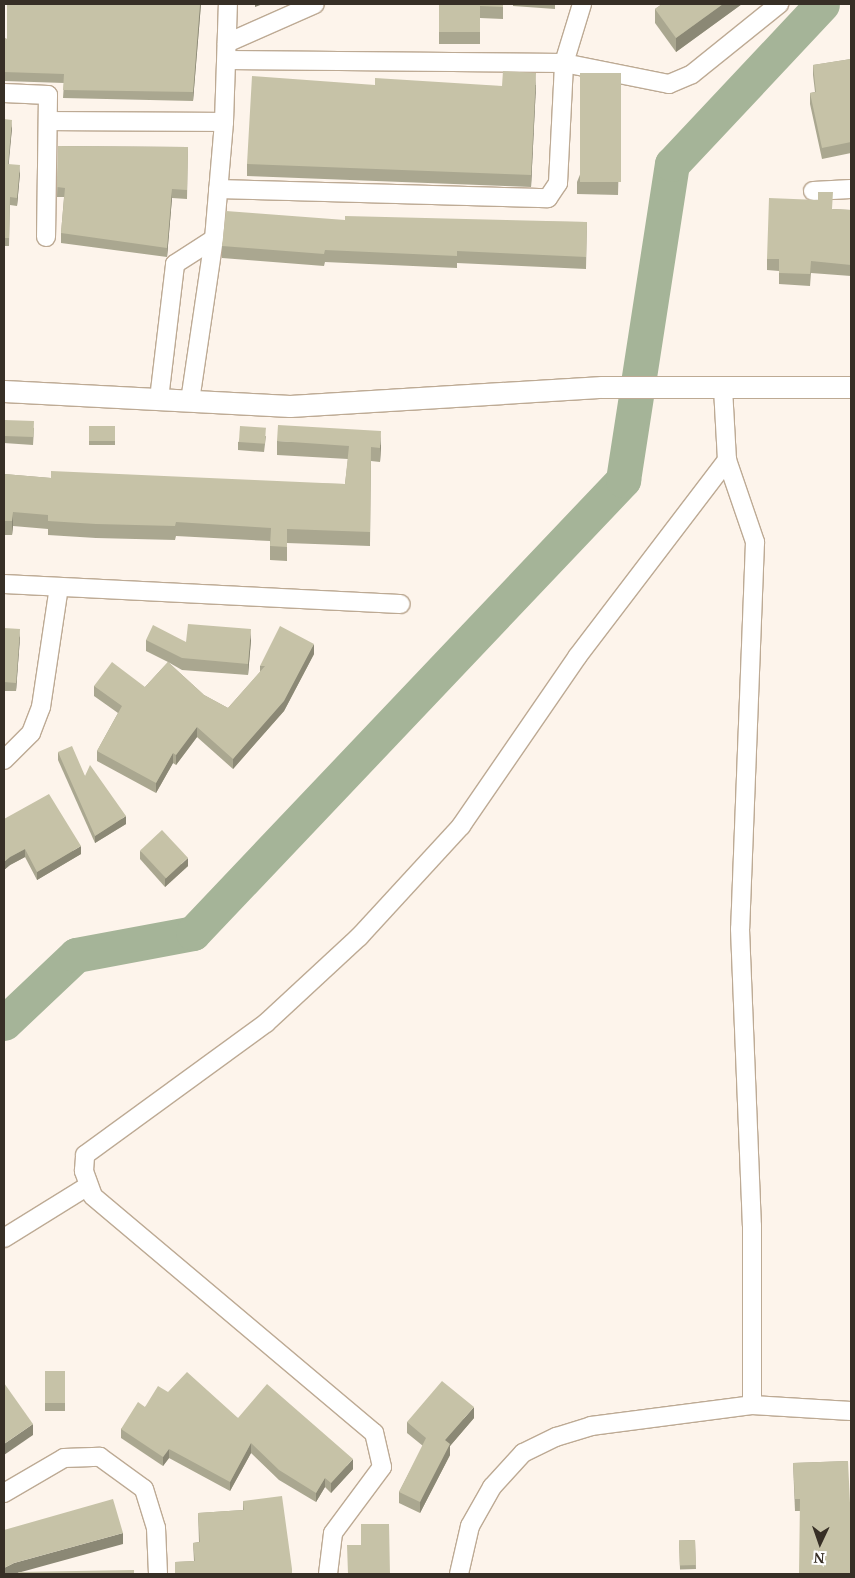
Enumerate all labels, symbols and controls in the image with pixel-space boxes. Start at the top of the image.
north arrow [795,1518,845,1568]
text: N [813,1549,825,1568]

